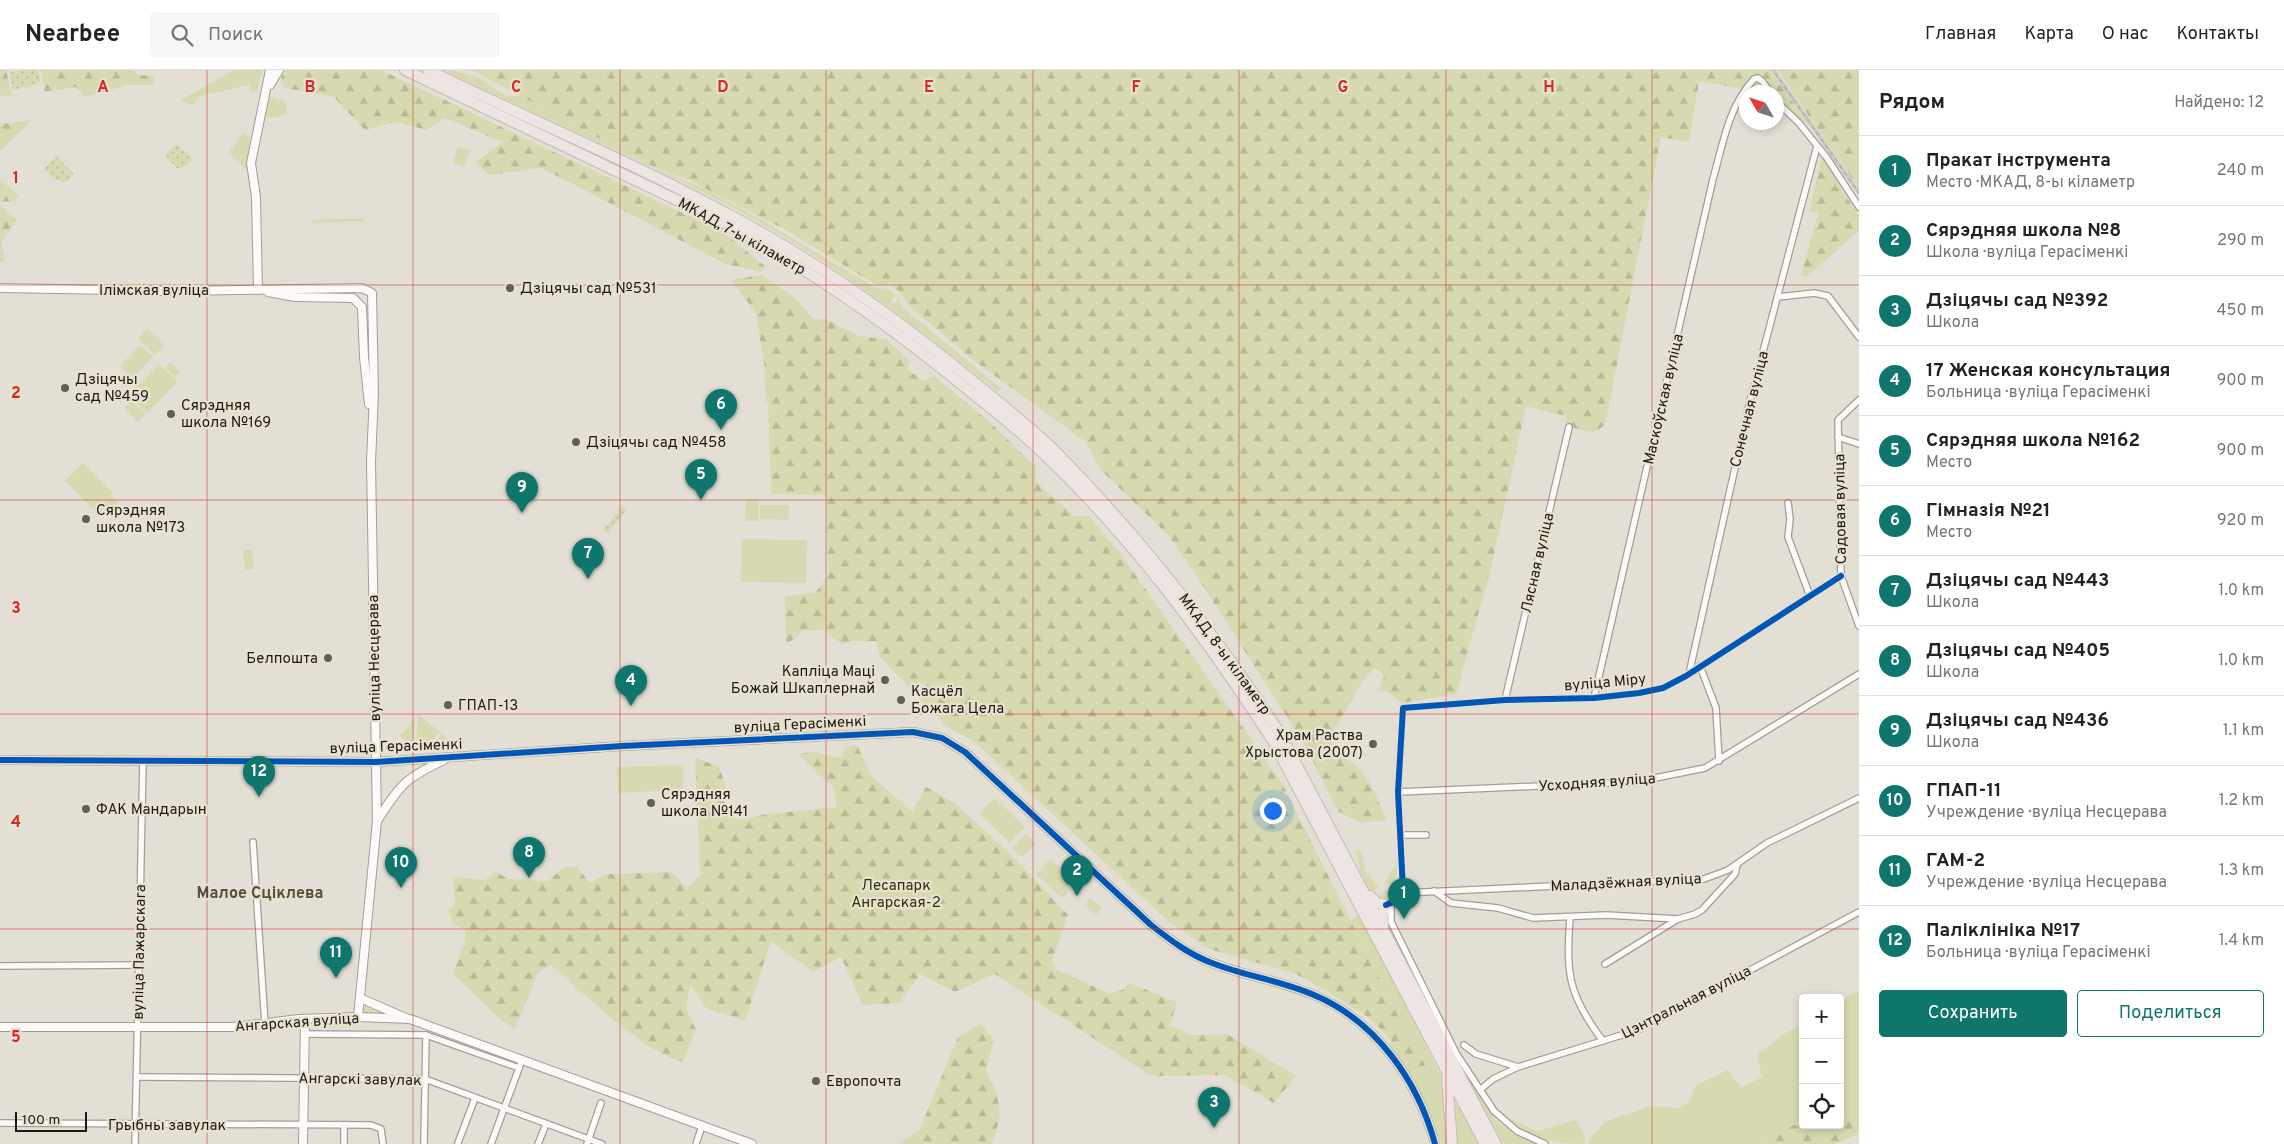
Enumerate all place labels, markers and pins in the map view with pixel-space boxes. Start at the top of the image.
place label: Дзіцячы сад №531 [520,280,657,299]
marker: Дзіцячы сад №531 [504,282,516,294]
place label: Дзіцячы сад №459 [75,371,149,407]
marker: Дзіцячы сад №459 [59,382,71,394]
pin: 6 [705,389,737,430]
place label: Сярэдняя школа №169 [181,397,271,433]
marker: Сярэдняя школа №169 [165,408,177,420]
place label: Дзіцячы сад №458 [586,434,727,453]
marker: Дзіцячы сад №458 [570,436,582,448]
pin: 5 [685,459,717,500]
pin: 9 [506,472,538,513]
place label: Сярэдняя школа №173 [96,502,185,538]
marker: Сярэдняя школа №173 [80,513,92,525]
pin: 7 [572,538,604,579]
place label: Белпошта [246,650,318,669]
marker: Белпошта [322,652,334,664]
place label: Капліца Маці Божай Шкаплернай [731,663,875,699]
pin: 4 [615,665,647,706]
marker: Капліца Маці Божай Шкаплернай [879,674,891,686]
place label: Касцёл Божага Цела [911,683,1004,719]
marker: Касцёл Божага Цела [895,694,907,706]
place label: ГПАП-13 [458,697,518,716]
marker: ГПАП-13 [442,699,454,711]
place label: Храм Раства Хрыстова (2007) [1245,727,1363,763]
marker: Храм Раства Хрыстова (2007) [1367,738,1379,750]
pin: 12 [243,756,275,797]
place label: Сярэдняя школа №141 [661,786,748,822]
marker: Сярэдняя школа №141 [645,797,657,809]
place label: ФАК Мандарын [96,801,207,820]
marker: ФАК Мандарын [80,803,92,815]
pin: 8 [513,837,545,878]
pin: 10 [385,847,417,888]
pin: 2 [1061,855,1093,896]
pin: 1 [1388,878,1420,919]
pin: 11 [320,937,352,978]
place label: Европочта [826,1073,901,1092]
marker: Европочта [810,1075,822,1087]
pin: 3 [1198,1087,1230,1128]

